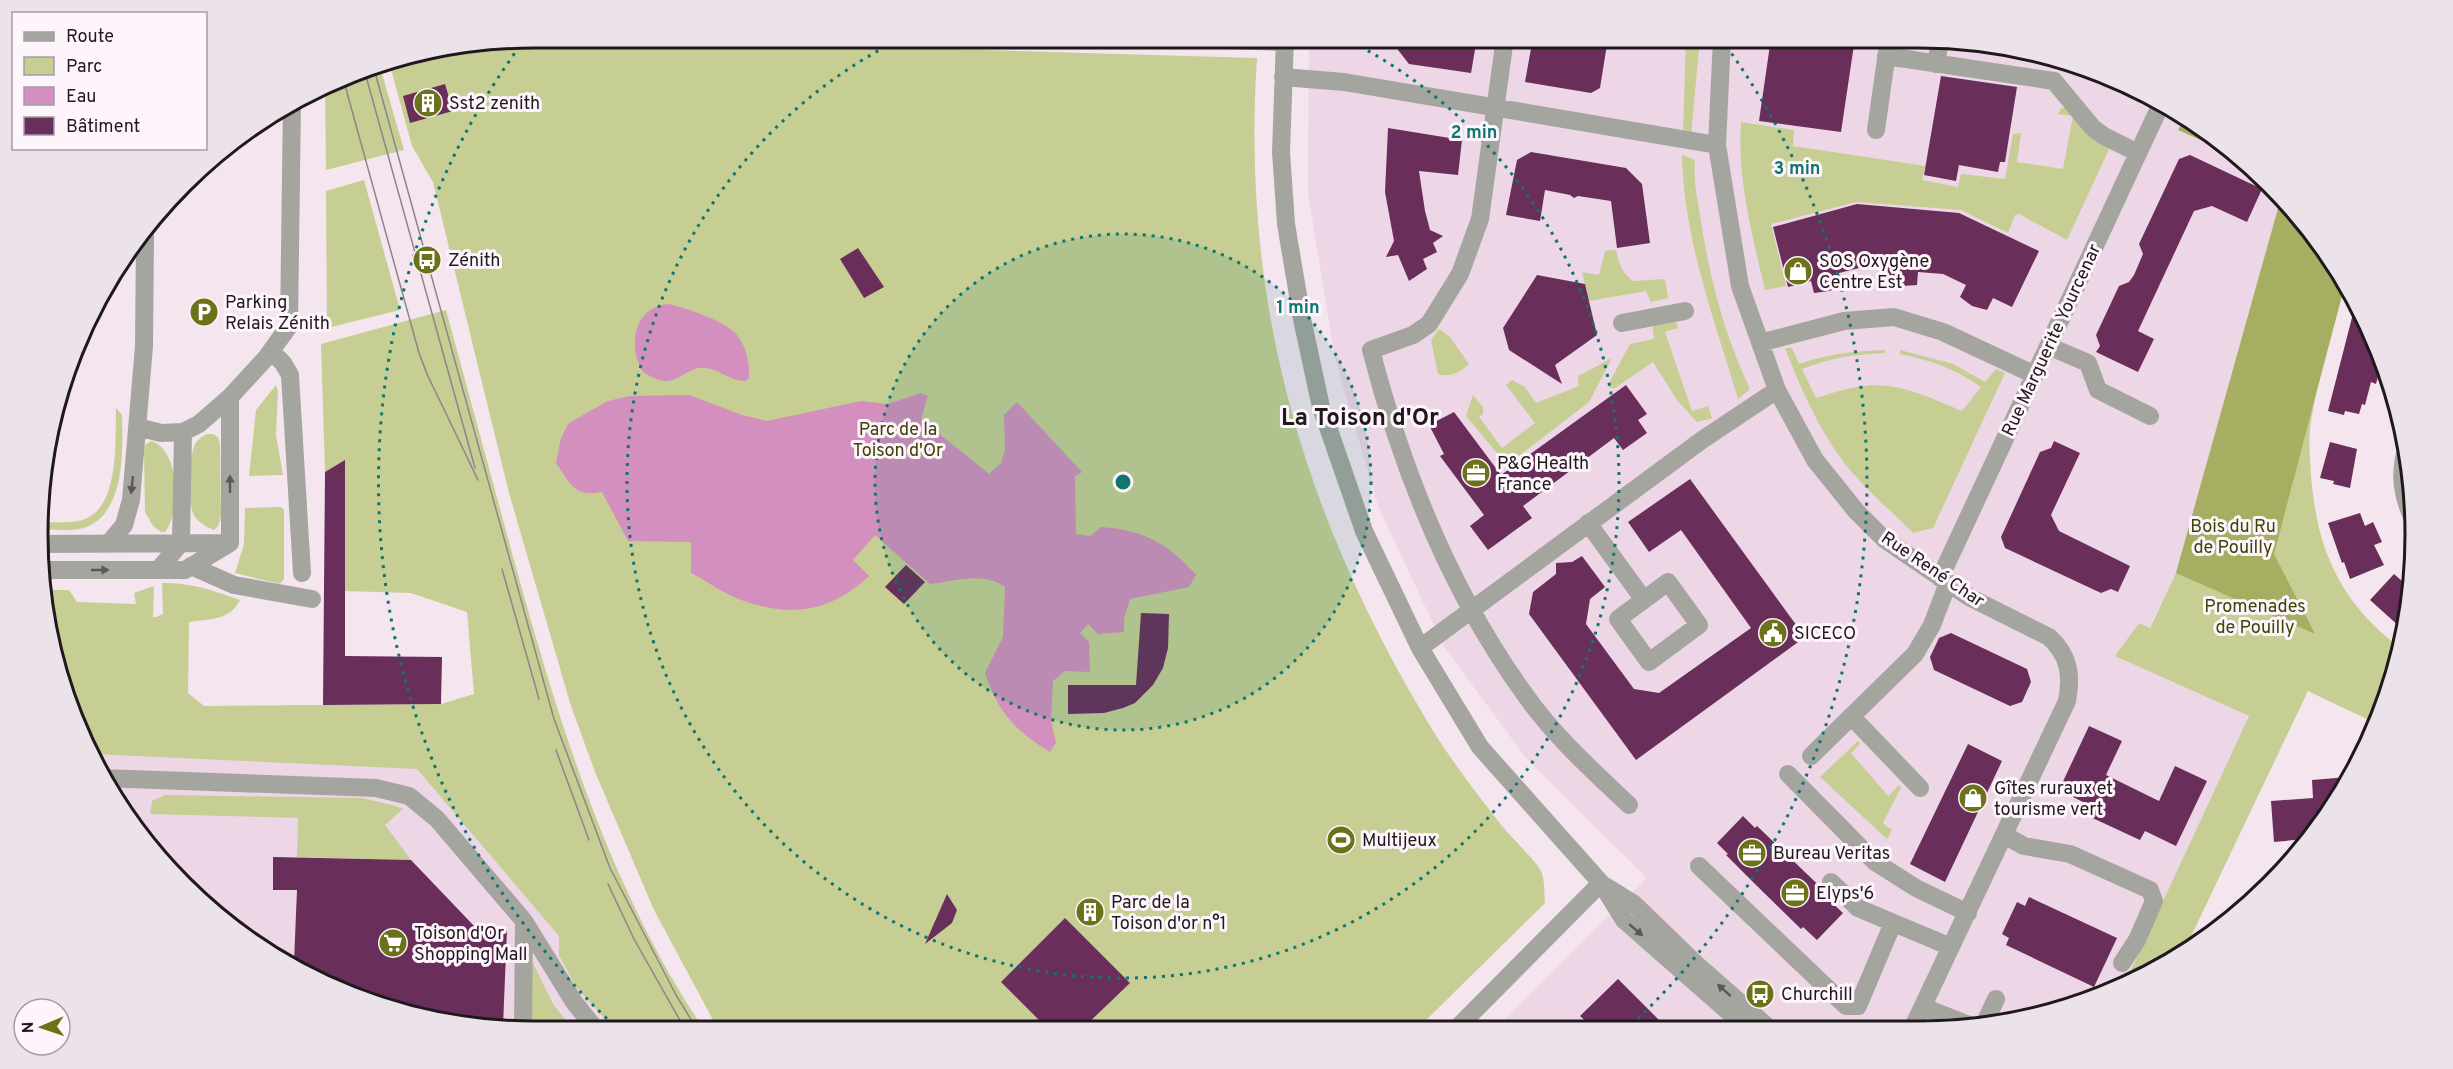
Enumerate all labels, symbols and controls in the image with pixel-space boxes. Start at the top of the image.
legend [12,12,207,150]
text: Route [66,26,114,49]
text: Parc [66,56,102,79]
text: Eau [66,86,96,109]
building icon: Sst2 zenith [412,87,444,119]
place label: Sst2 zenith [449,93,540,116]
text: Bâtiment [66,116,140,139]
text: 2 min [1450,122,1498,145]
text: 3 min [1774,158,1820,181]
street label: Rue Marguerite Yourcenar [1998,241,2107,441]
bus stop icon: Zénith [411,244,443,276]
place label: Zénith [448,250,500,273]
place label: SOS Oxygène Centre Est [1819,251,1929,295]
shop icon: SOS Oxygène Centre Est [1782,255,1814,287]
place label: Parking Relais Zénith [225,292,330,336]
parking icon: Parking Relais Zénith [188,296,220,328]
text: 1 min [1276,297,1320,320]
district label: La Toison d'Or [1281,404,1439,434]
park label: Parc de la Toison d'Or [853,419,943,463]
place label: P&G Health France [1497,453,1589,497]
office icon: P&G Health France [1460,457,1492,489]
centre of rings [1113,472,1133,492]
one-way arrow [225,475,235,494]
one-way arrow [127,476,137,495]
park label: Bois du Ru de Pouilly [2190,516,2276,560]
street label: Rue René Char [1876,527,1988,613]
one-way arrow [90,565,109,575]
park label: Promenades de Pouilly [2204,596,2306,640]
public building icon: SICECO [1757,617,1789,649]
place label: SICECO [1794,623,1856,646]
place label: Gîtes ruraux et tourisme vert [1994,778,2113,822]
shop icon: Gîtes ruraux et tourisme vert [1957,782,1989,814]
sports icon: Multijeux [1325,824,1357,856]
place label: Multijeux [1362,830,1437,853]
office icon: Bureau Veritas [1736,837,1768,869]
place label: Bureau Veritas [1773,843,1890,866]
office icon: Elyps'6 [1779,877,1811,909]
place label: Elyps'6 [1816,883,1874,906]
place label: Parc de la Toison d'or n°1 [1111,892,1226,936]
building icon: Parc de la Toison d'or n°1 [1074,896,1106,928]
place label: Toison d'Or Shopping Mall [414,923,528,967]
one-way arrow [1628,923,1643,937]
supermarket icon: Toison d'Or Shopping Mall [377,927,409,959]
bus stop icon: Churchill [1744,978,1776,1010]
one-way arrow [1717,983,1732,997]
place label: Churchill [1781,984,1853,1007]
north arrow [12,997,72,1057]
text: N [19,1021,39,1034]

